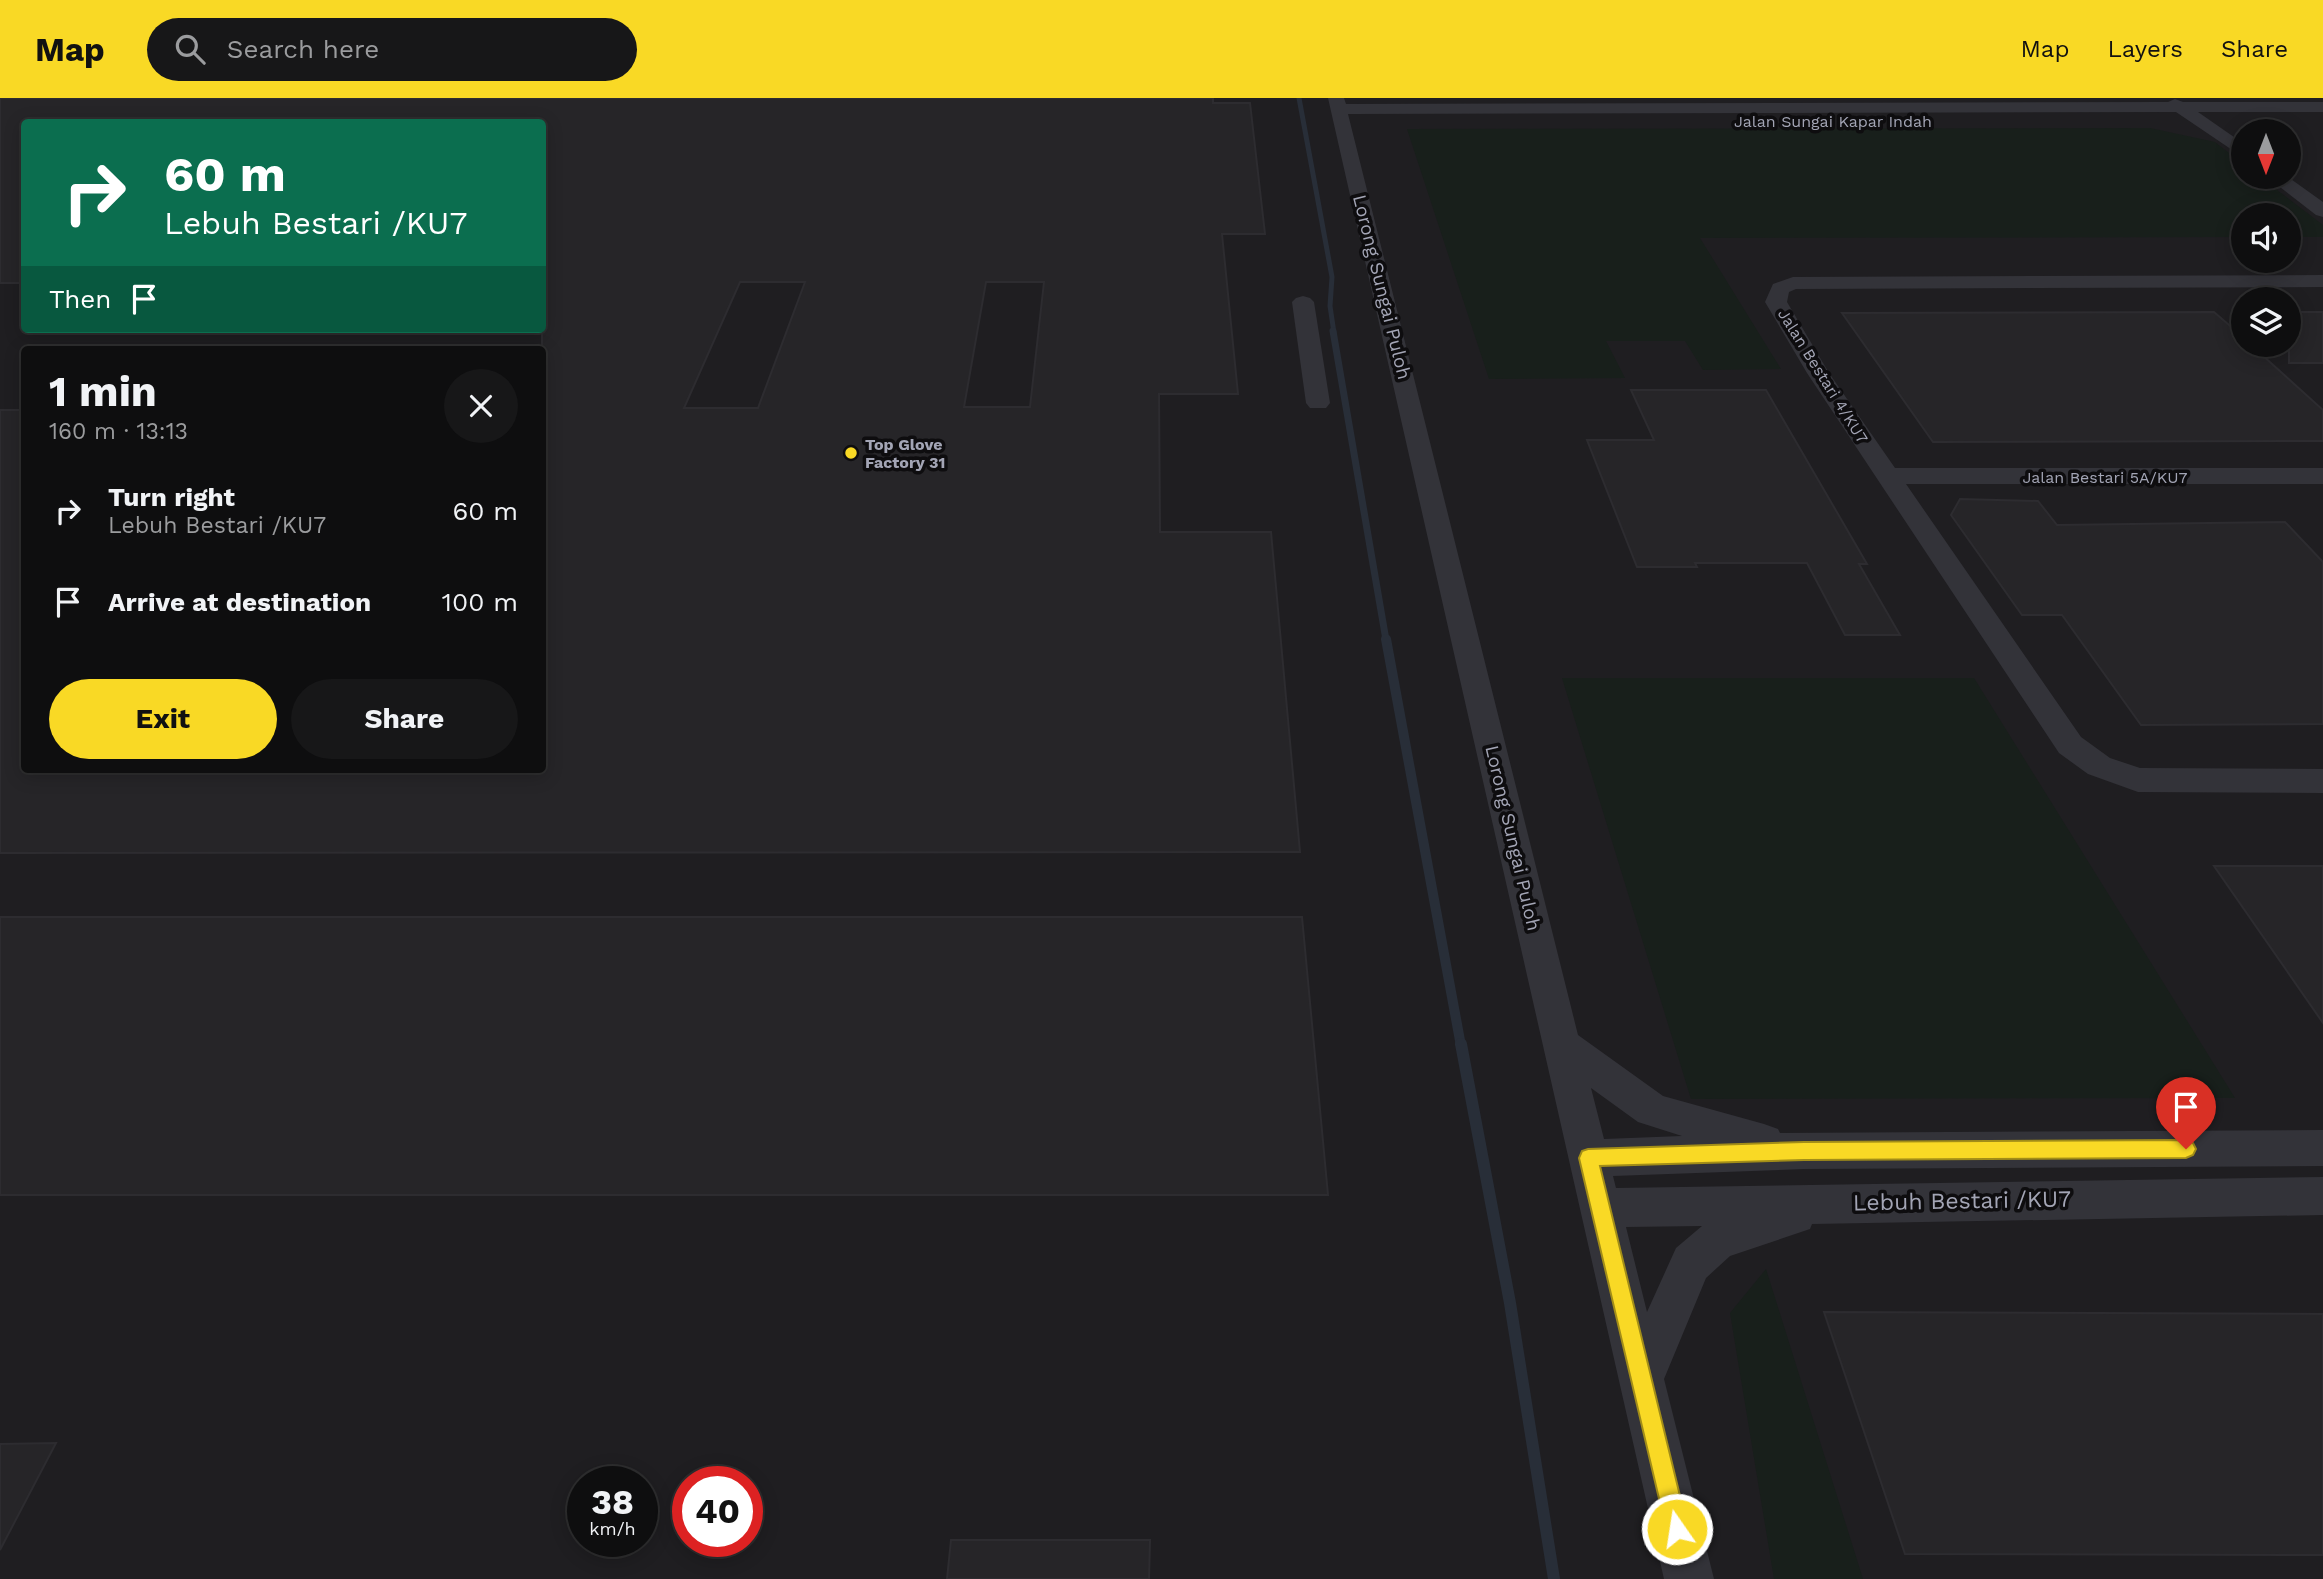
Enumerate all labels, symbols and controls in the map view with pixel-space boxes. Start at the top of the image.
search box [147,18,637,81]
text: Map [35,30,105,69]
icon: search [171,30,209,68]
text: Search here [227,34,379,64]
text: Map [2021,35,2069,63]
text: Layers [2107,35,2183,63]
text: Share [2221,35,2288,63]
street label: Jalan Sungai Kapar Indah [1734,112,1932,131]
north arrow [2231,119,2301,189]
map controls [2231,119,2301,357]
text: 60 m [164,145,286,203]
icon: right [49,147,140,238]
street label: Lorong Sungai Puloh [1348,192,1416,382]
button: sound [2231,203,2301,273]
text: Lebuh Bestari /KU7 [164,204,467,242]
icon: arrive [125,280,163,318]
text: Then [49,284,111,314]
button: layers [2231,287,2301,357]
street label: Jalan Bestari 4/KU7 [1774,305,1872,447]
text: 1 min [49,367,157,416]
button: close [444,369,518,443]
text: 160 m · 13:13 [49,418,188,445]
place label: Top Glove Factory 31 [865,435,945,472]
marker: Top Glove Factory 31 [843,445,859,461]
street label: Jalan Bestari 5A/KU7 [2023,468,2187,487]
text: Turn right [108,482,235,512]
icon: right [49,492,87,530]
text: 60 m [452,496,518,526]
text: Lebuh Bestari /KU7 [108,512,326,539]
icon: arrive [49,583,87,621]
text: Arrive at destination [108,587,371,617]
text: 100 m [442,587,518,617]
button: Exit [49,679,277,759]
button: Share [291,679,518,759]
street label: Lorong Sungai Puloh [1480,743,1546,933]
pin [2156,1077,2216,1149]
icon: arrive [2167,1088,2205,1126]
street label: Lebuh Bestari /KU7 [1853,1186,2071,1216]
speed limit sign: 40 [672,1466,763,1557]
text: 38 [591,1481,634,1523]
position arrow [1640,1492,1714,1566]
text: km/h [589,1518,636,1539]

